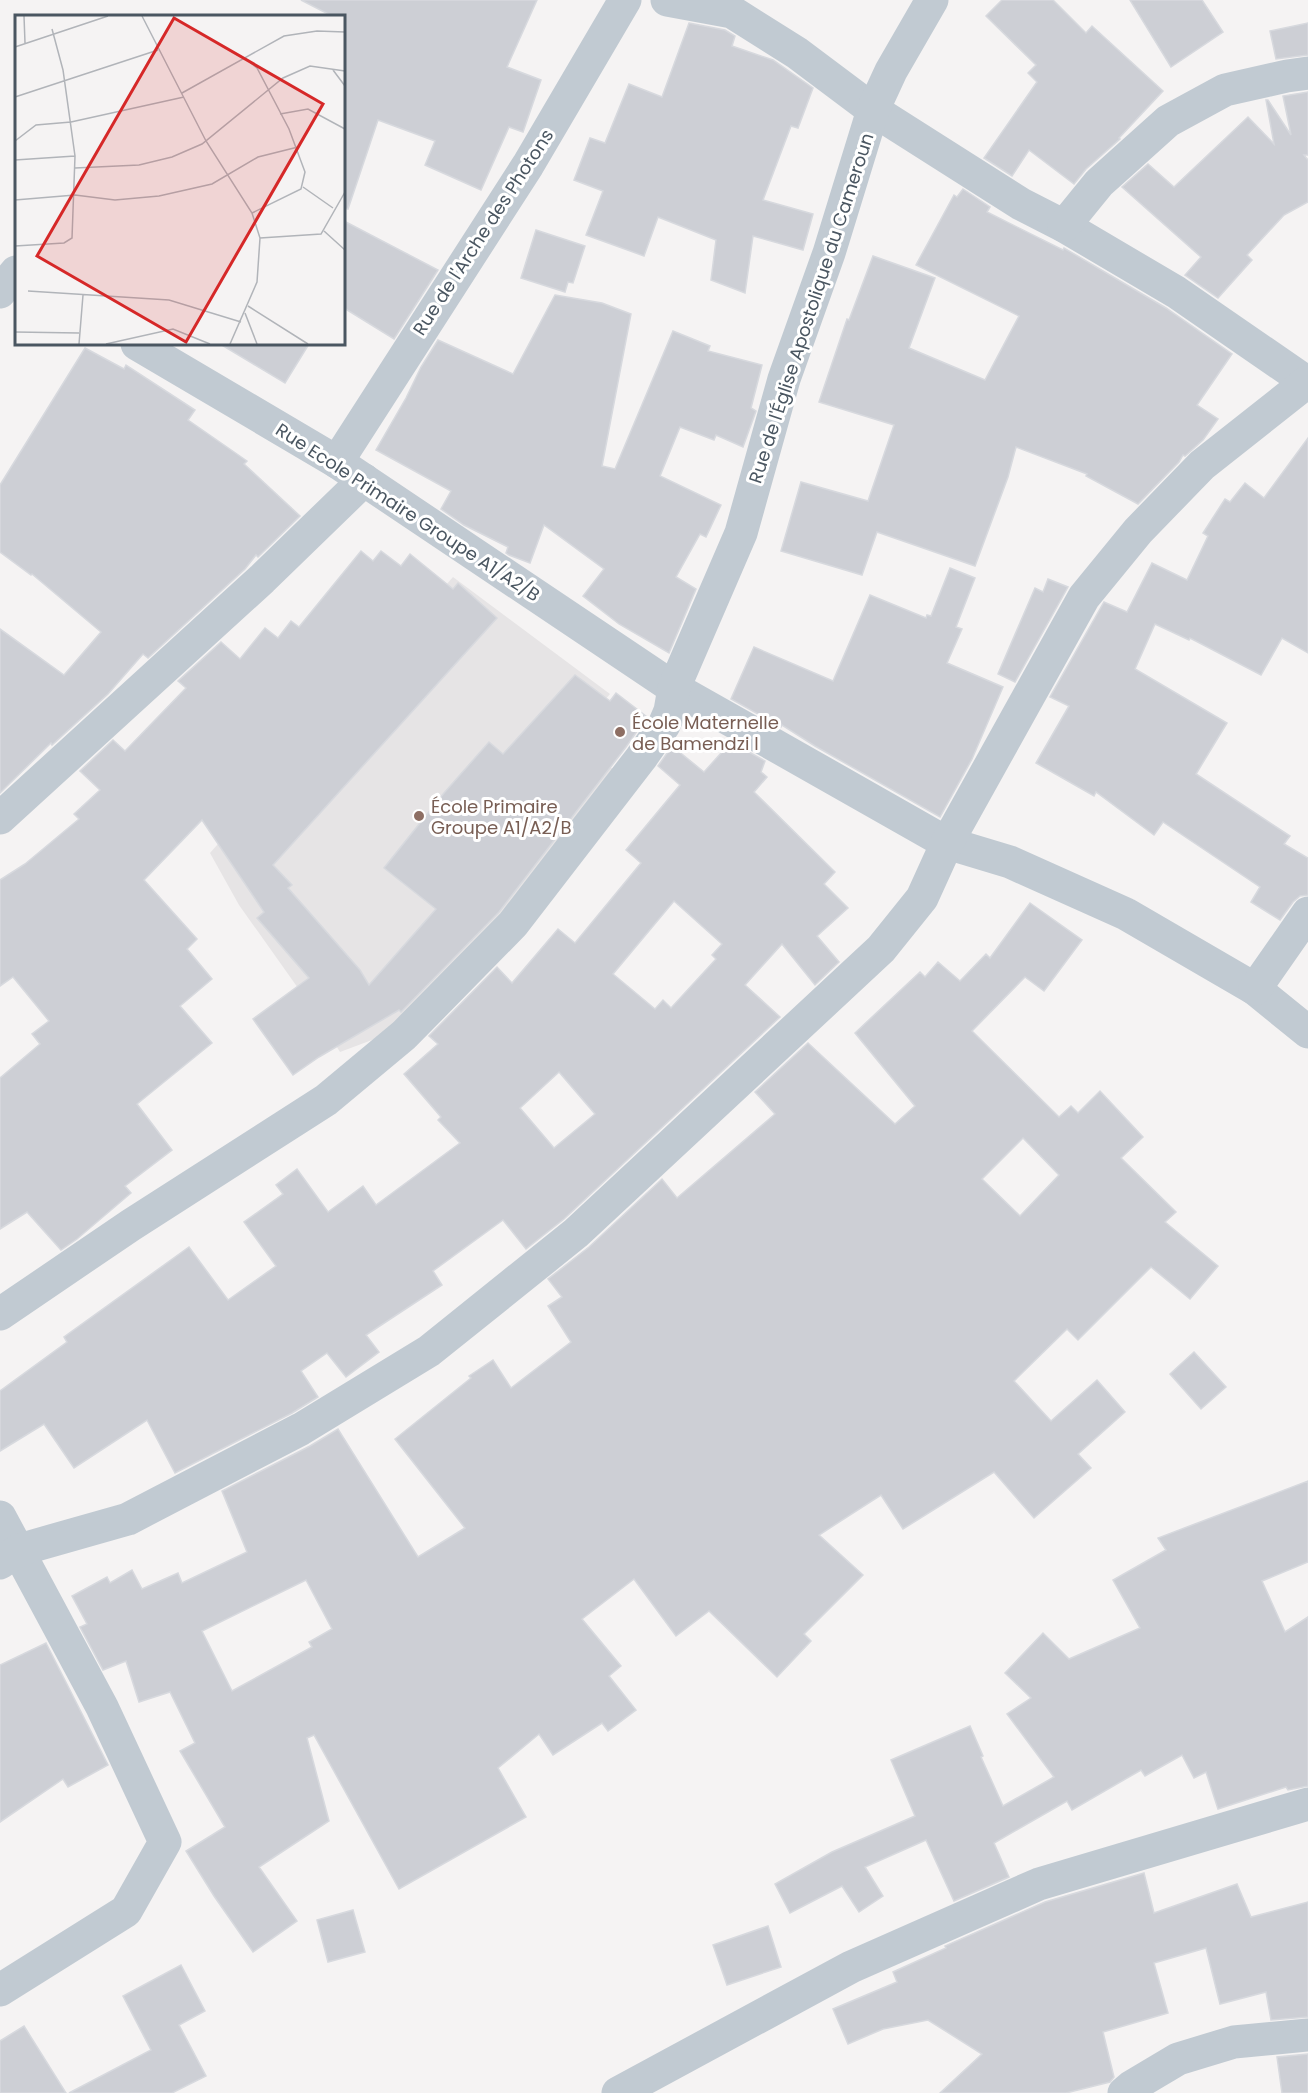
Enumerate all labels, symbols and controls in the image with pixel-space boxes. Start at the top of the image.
inset map [15,15,345,345]
street label: Rue de l'Arche des Photons [407,124,559,340]
street label: Rue de l'Église Apostolique du Cameroun [742,130,880,486]
street label: Rue Ecole Primaire Groupe A1/A2/B [271,417,545,607]
place label: École Maternelle de Bamendzi I [632,710,779,756]
marker: École Maternelle de Bamendzi I [613,725,627,739]
place label: École Primaire Groupe A1/A2/B [431,794,571,840]
marker: École Primaire Groupe A1/A2/B [412,809,426,823]

